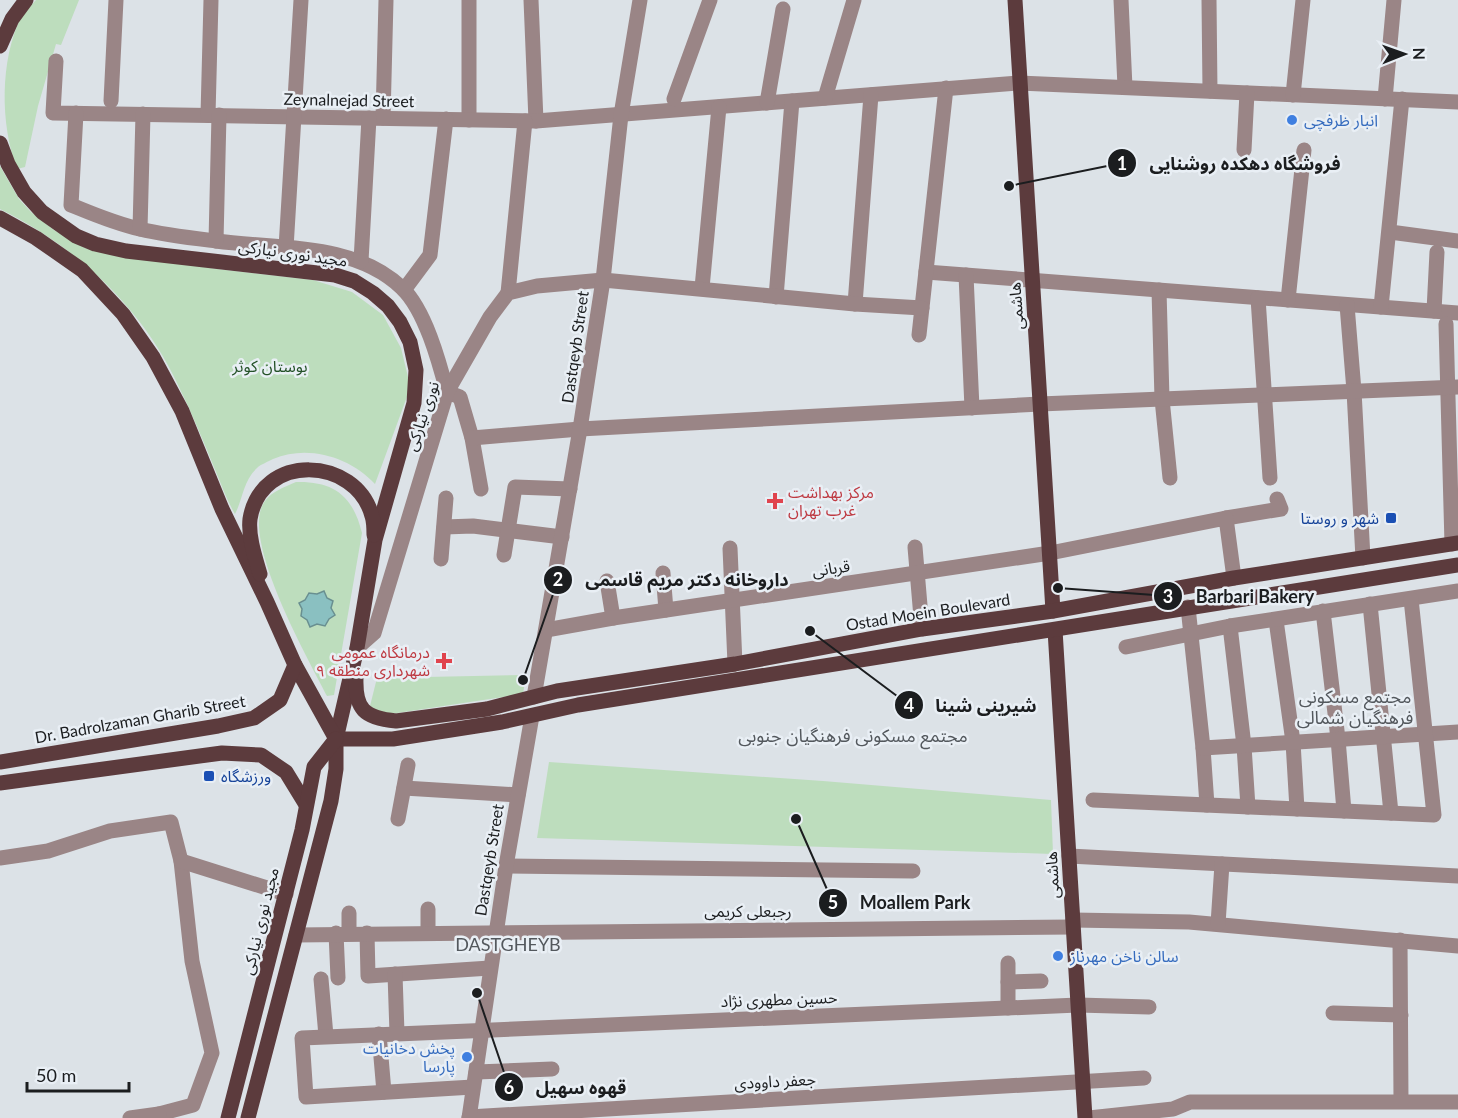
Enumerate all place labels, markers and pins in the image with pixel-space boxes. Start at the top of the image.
place label: انبار ظرفچی [1304,110,1378,131]
marker: انبار ظرفچی [1285,113,1299,127]
callout: فروشگاه دهکده روشنایی [1107,145,1352,181]
place label: مرکز بهداشت غرب تهران [788,482,874,520]
marker: مرکز بهداشت غرب تهران [766,492,784,510]
place label: شهر و روستا [1300,508,1379,528]
marker: شهر و روستا [1384,511,1398,525]
callout: داروخانه دکتر مریم قاسمی [543,562,800,598]
callout: Barbari Bakery [1153,578,1326,614]
place label: درمانگاه عمومی شهرداری منطقه ۹ [316,642,430,680]
marker: درمانگاه عمومی شهرداری منطقه ۹ [435,652,453,670]
callout: شیرینی شینا [894,687,1049,723]
place label: ورزشگاه [221,766,271,786]
marker: ورزشگاه [202,769,216,783]
callout: Moallem Park [818,885,982,921]
place label: سالن ناخن مهرناز [1069,946,1179,966]
marker: سالن ناخن مهرناز [1051,949,1065,963]
place label: پخش دخانیات پارسا [363,1038,455,1077]
marker: پخش دخانیات پارسا [460,1050,474,1064]
callout: قهوه سهیل [494,1069,638,1105]

